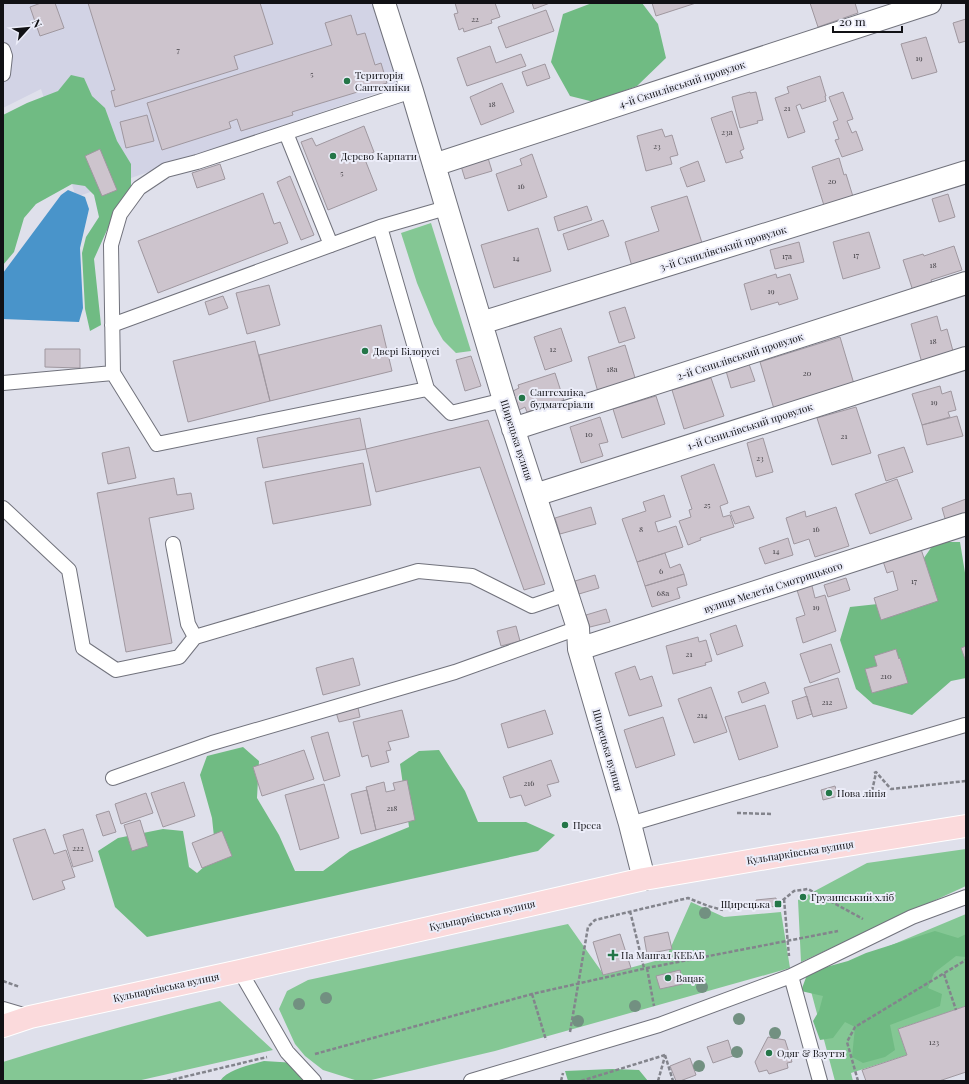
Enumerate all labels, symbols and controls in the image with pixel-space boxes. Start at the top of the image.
north arrow [8,8,48,48]
scale bar [833,8,902,34]
house number: 22 [471,13,479,24]
text: 20 m [839,13,866,29]
text: N [29,16,46,30]
house number: 7 [176,44,180,55]
house number: 19 [915,52,923,63]
street label: 4-й Скнилівський провулок [617,57,747,111]
house number: 5 [310,68,314,79]
place label: Територія Сантехніки [355,68,410,94]
marker: Територія Сантехніки [342,76,352,86]
house number: 18 [488,98,496,109]
house number: 21 [784,102,790,113]
house number: 23а [721,126,733,137]
house number: 23 [653,140,661,151]
place label: Дерево Карпати [341,149,417,163]
marker: Дерево Карпати [328,151,338,161]
house number: 5 [340,167,344,178]
house number: 20 [828,175,837,186]
house number: 16 [517,180,525,191]
street label: 3-й Скнилівський провулок [658,222,788,274]
house number: 17 [853,249,860,260]
house number: 17а [782,250,792,261]
house number: 14 [513,252,519,263]
house number: 18 [929,259,937,270]
house number: 19 [767,285,775,296]
street label: 2-й Скнилівський провулок [675,329,805,383]
house number: 18 [929,335,937,346]
house number: 12 [550,343,557,354]
place label: Двері Білорусі [373,344,439,358]
marker: Двері Білорусі [360,346,370,356]
house number: 18а [606,363,618,374]
house number: 20 [803,367,812,378]
place label: Сантехніка, будматеріали [530,385,593,411]
marker: Сантехніка, будматеріали [517,393,527,403]
house number: 19 [930,396,938,407]
street label: Щирецька вулиця [497,398,537,483]
street label: 1-й Скнилівський провулок [686,399,815,453]
house number: 10 [585,428,593,439]
house number: 21 [841,430,847,441]
house number: 23 [756,452,764,463]
house number: 25 [703,499,711,510]
house number: 8 [639,523,643,534]
house number: 16 [812,523,820,534]
house number: 14 [773,545,779,556]
street label: вулиця Мелетія Смотрицького [702,558,845,616]
house number: 6 [659,565,663,576]
house number: 17 [911,575,918,586]
house number: 68а [657,587,669,598]
house number: 19 [812,601,820,612]
house number: 21 [686,648,692,659]
house number: 210 [880,670,892,681]
house number: 212 [822,696,832,707]
street label: Щирецька вулиця [590,708,627,793]
house number: 214 [697,709,707,720]
house number: 216 [524,777,534,788]
place label: Нова лінія [837,786,886,800]
marker: Нова лінія [824,788,834,798]
house number: 218 [387,802,397,813]
place label: Преса [573,818,601,832]
marker: Преса [560,820,570,830]
street label: Кульпарківська вулиця [745,837,855,867]
house number: 222 [72,842,84,853]
place label: Грузинський хліб [811,890,895,904]
marker: Грузинський хліб [798,892,808,902]
street label: Кульпарківська вулиця [428,896,537,934]
place label: Щирецька [721,897,770,911]
marker: Щирецька [773,899,783,909]
place label: На Мангал КЕБАБ [621,948,705,962]
marker: На Мангал КЕБАБ [608,950,618,960]
street label: Кульпарківська вулиця [112,969,221,1005]
place label: Вацак [676,971,704,985]
marker: Вацак [663,973,673,983]
house number: 123 [929,1036,940,1047]
place label: Одяг & Взуття [777,1046,846,1060]
marker: Одяг & Взуття [764,1048,774,1058]

